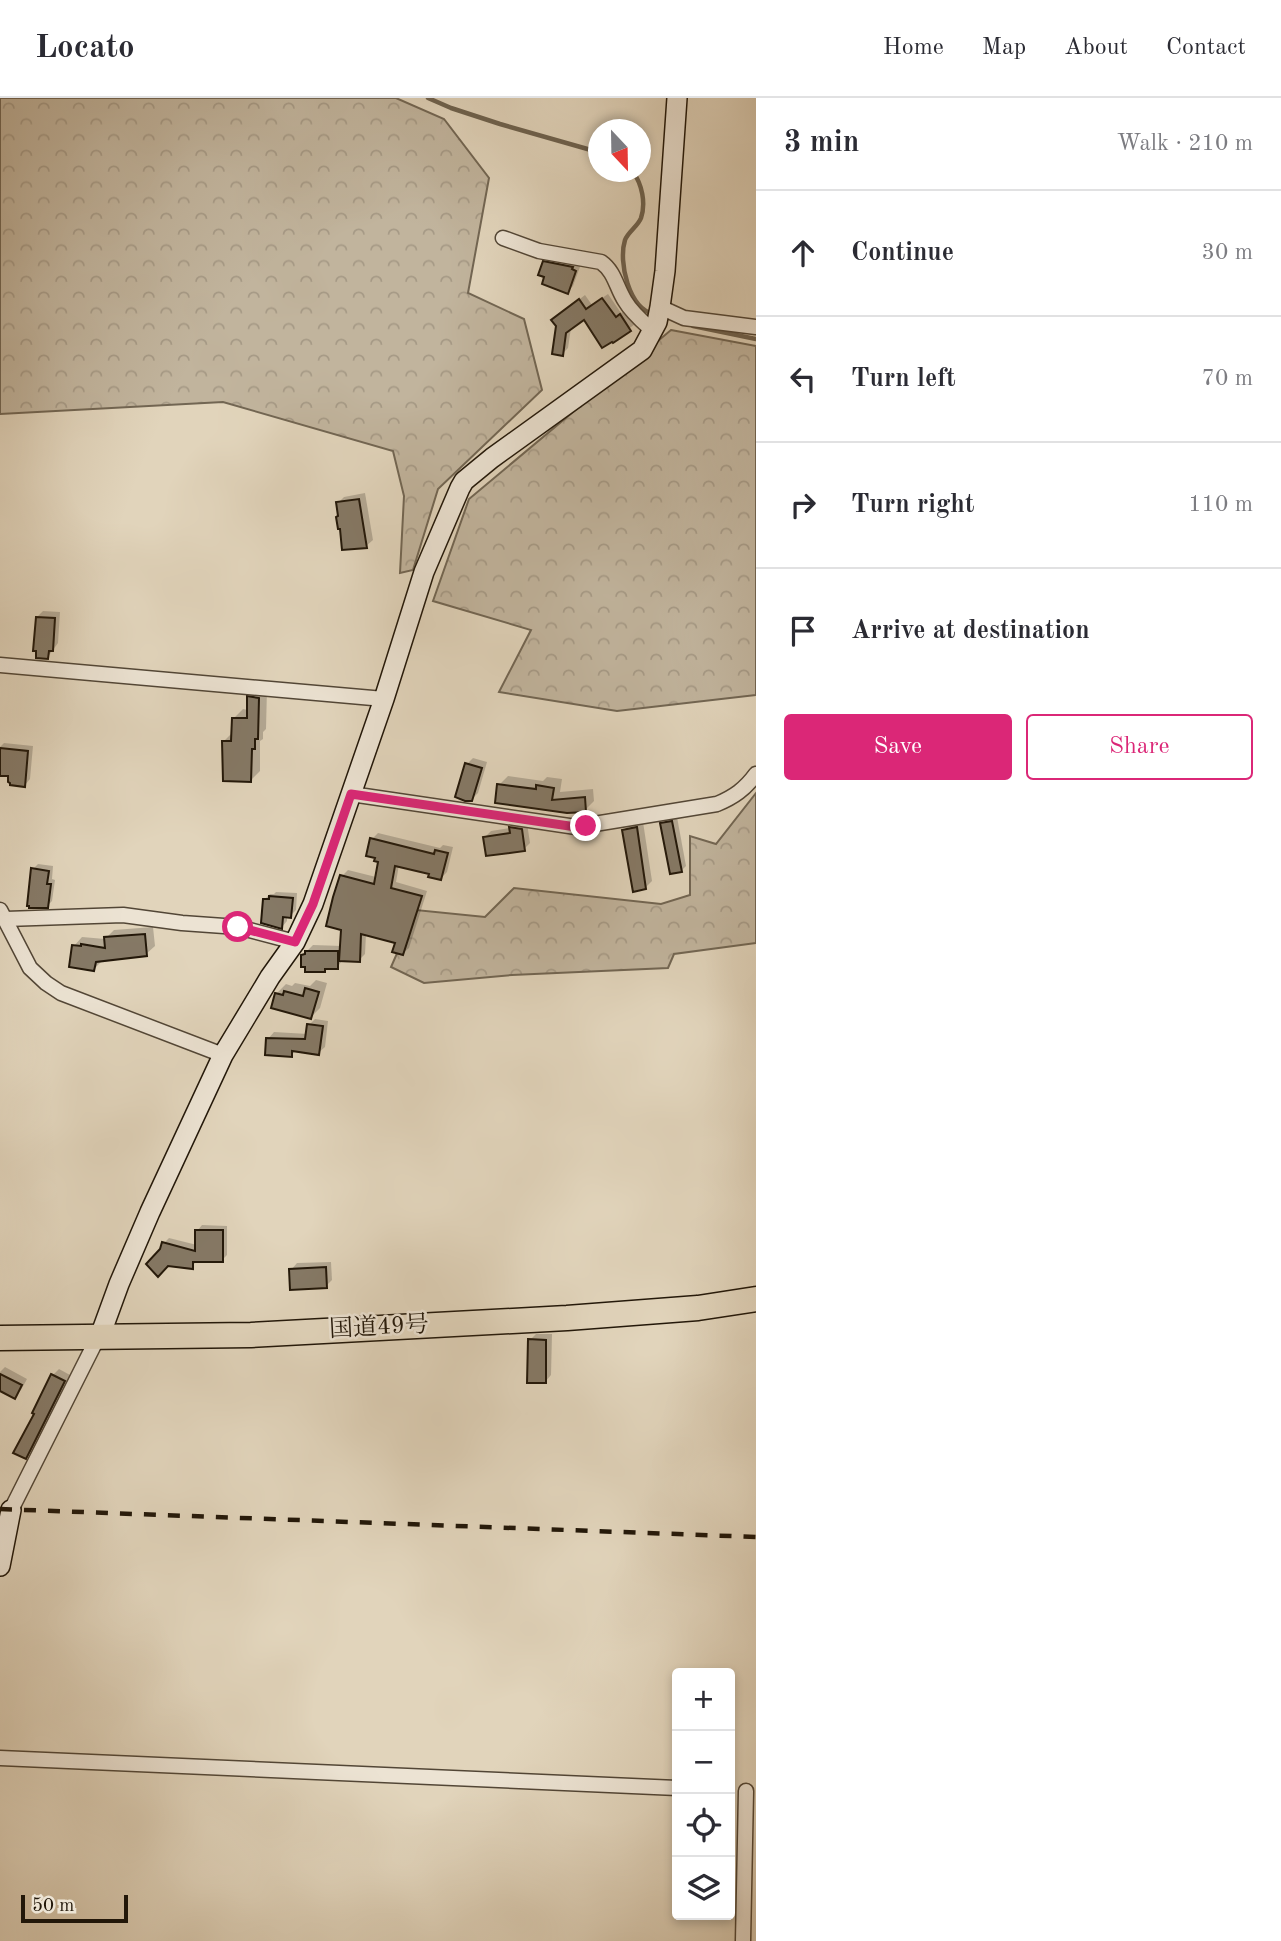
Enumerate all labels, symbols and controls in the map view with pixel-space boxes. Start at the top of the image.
text: Locato [35,32,135,65]
text: Home [883,36,944,60]
text: Map [982,36,1026,60]
text: About [1064,36,1128,60]
text: Contact [1166,36,1246,60]
north arrow [588,119,651,182]
text: 3 min [784,128,859,158]
text: Walk · 210 m [1117,132,1253,155]
icon: ahead [784,234,822,272]
text: Continue [851,240,954,266]
text: 30 m [1202,241,1253,264]
icon: left [784,360,822,398]
text: Turn left [851,366,956,392]
text: 70 m [1202,367,1253,390]
icon: right [784,486,822,524]
text: Turn right [851,492,974,518]
text: 110 m [1188,493,1253,516]
icon: arrive [784,612,822,650]
text: Arrive at destination [851,618,1090,644]
button: Save [784,714,1012,780]
button: Share [1026,714,1253,780]
route end [570,810,601,841]
route start [222,911,253,942]
street label: 国道49号 [328,1310,429,1343]
map controls [672,1668,735,1920]
button: + [672,1668,735,1731]
button: − [672,1731,735,1794]
button: locate [672,1794,735,1857]
button: layers [672,1857,735,1920]
scale bar [21,1892,128,1924]
text: 50 m [32,1897,74,1916]

